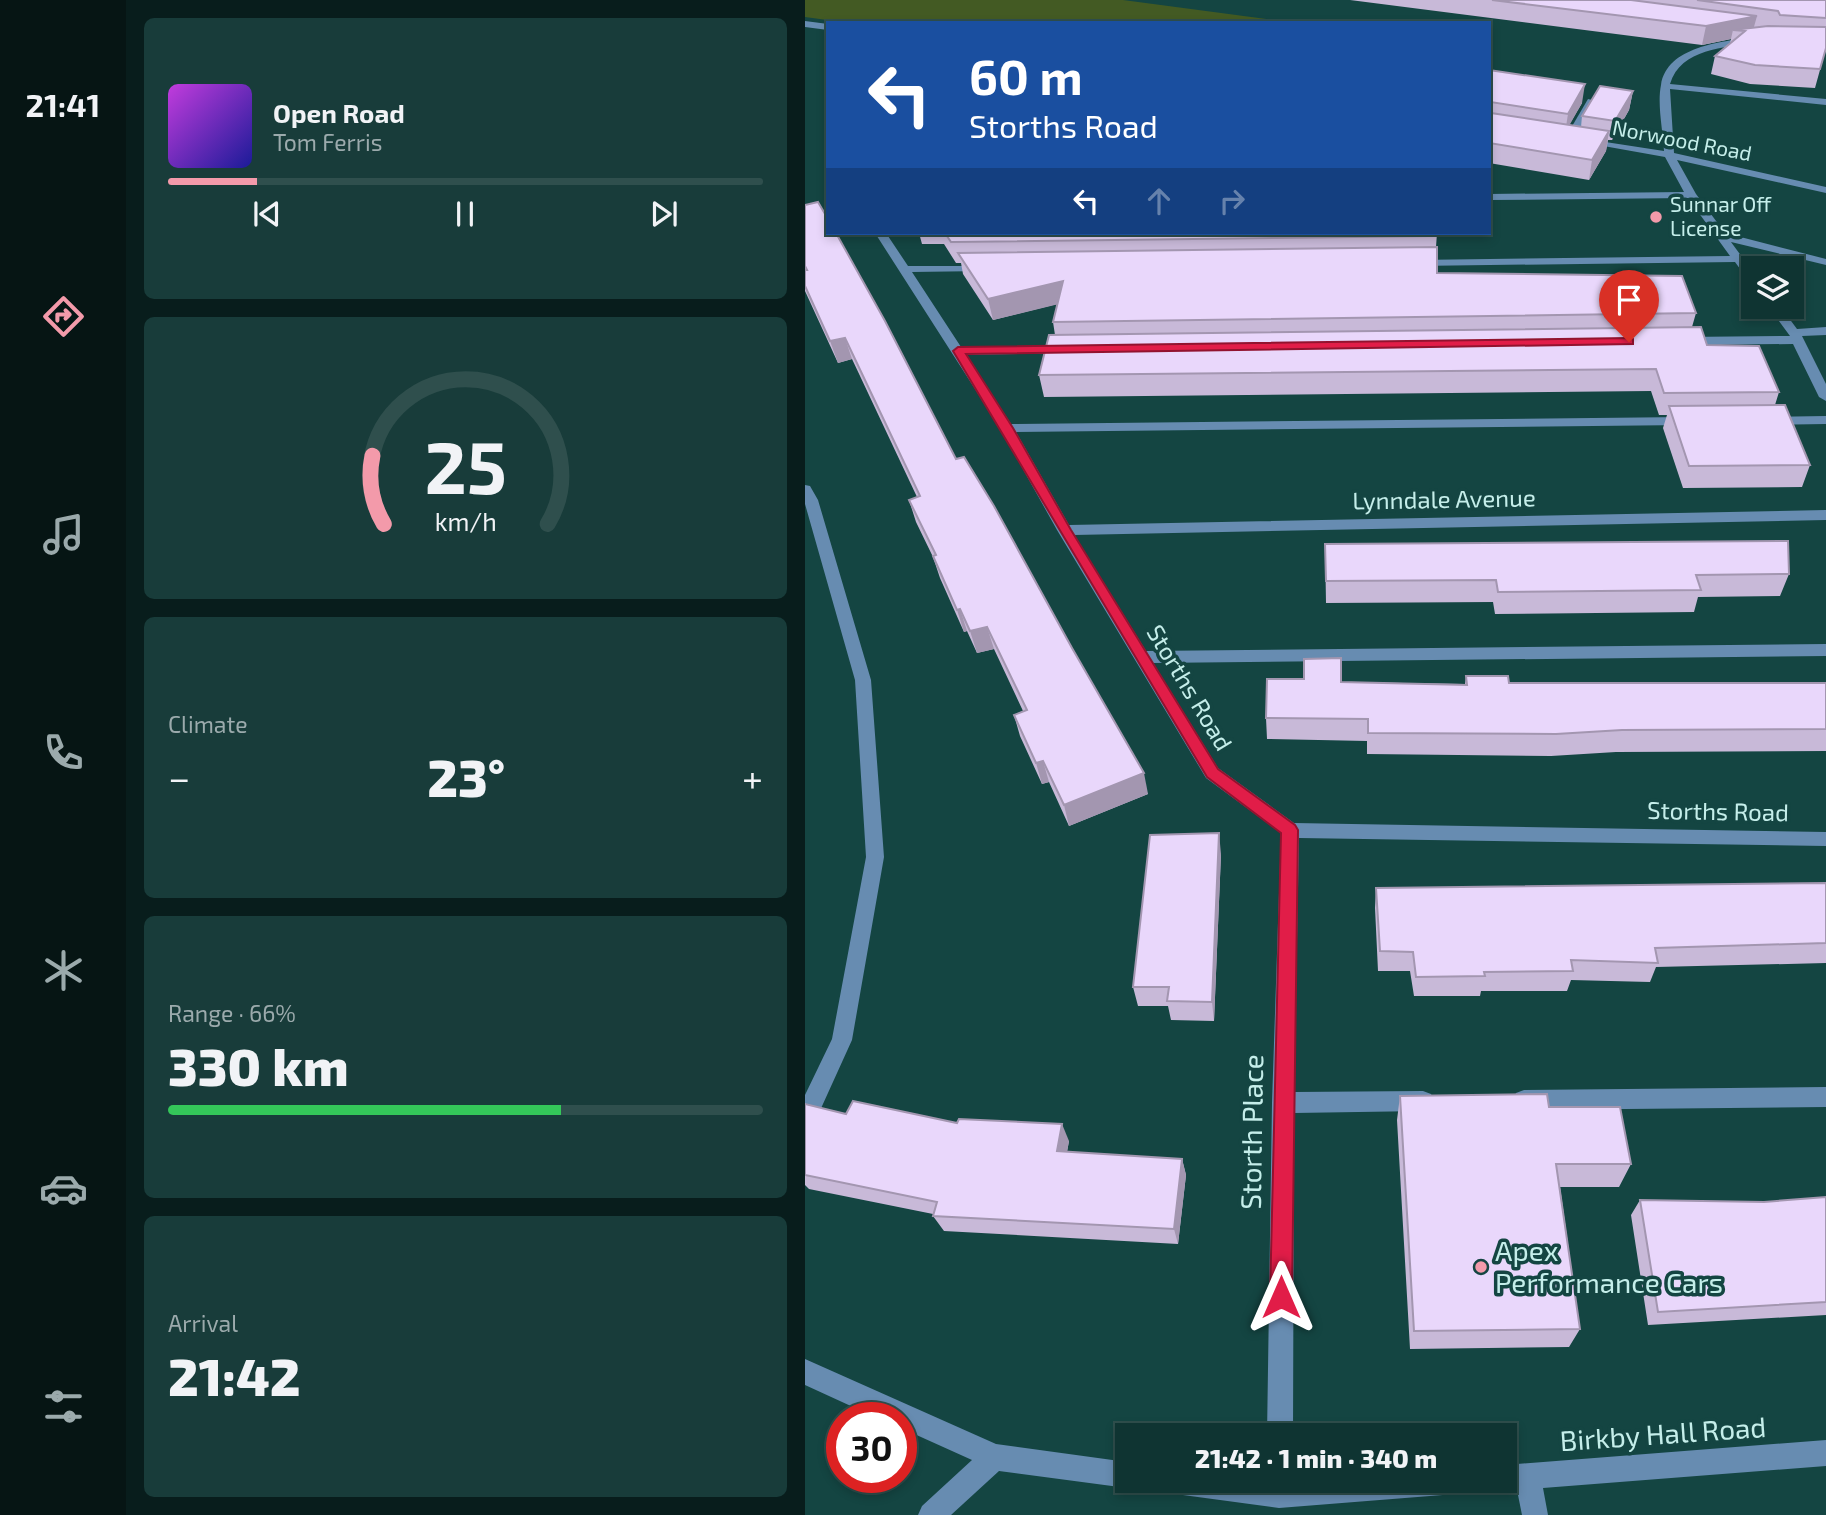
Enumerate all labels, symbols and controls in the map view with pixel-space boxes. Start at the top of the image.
text: 60 m [969,46,1083,105]
icon: left [854,49,945,140]
text: 21:41 [26,85,100,123]
text: Open Road [273,97,405,128]
text: Storths Road [969,106,1158,144]
street label: Norwood Road [1611,114,1754,165]
text: Tom Ferris [273,128,382,156]
icon: left [1067,182,1105,220]
icon: ahead [1140,182,1178,220]
icon: right [1213,182,1251,220]
place label: Sunnar Off License [1670,191,1772,240]
icon: previous [248,195,286,233]
icon: pause [446,195,484,233]
icon: next [645,195,683,233]
marker: Sunnar Off License [1648,209,1664,225]
map controls [1741,256,1804,319]
button: layers [1741,256,1804,319]
pin [1599,270,1659,342]
icon: arrive [1610,281,1648,319]
icon: directions [39,292,88,341]
text: 25 [424,422,507,510]
street label: Lynndale Avenue [1352,482,1536,515]
text: km/h [434,506,497,536]
icon: music [39,510,88,559]
street label: Storths Road [1141,619,1239,755]
text: Climate [168,710,248,738]
icon: phone [39,728,88,777]
text: 23° [427,745,505,807]
text: − [168,754,190,800]
text: + [742,754,763,800]
street label: Storths Road [1647,795,1789,826]
icon: climate [39,946,88,995]
text: Range · 66% [168,999,296,1027]
text: 330 km [168,1034,349,1096]
street label: Storth Place [1233,1054,1269,1210]
icon: car [39,1164,88,1213]
place label: Apex Performance Cars [1495,1233,1723,1299]
marker: Apex Performance Cars [1473,1259,1489,1275]
position arrow [1244,1260,1318,1334]
text: Arrival [168,1309,238,1337]
text: 21:42 [168,1344,301,1406]
icon: filters [39,1382,88,1431]
speed limit sign: 30 [826,1402,917,1493]
street label: Birkby Hall Road [1559,1409,1767,1457]
text: 21:42 · 1 min · 340 m [1195,1442,1437,1473]

